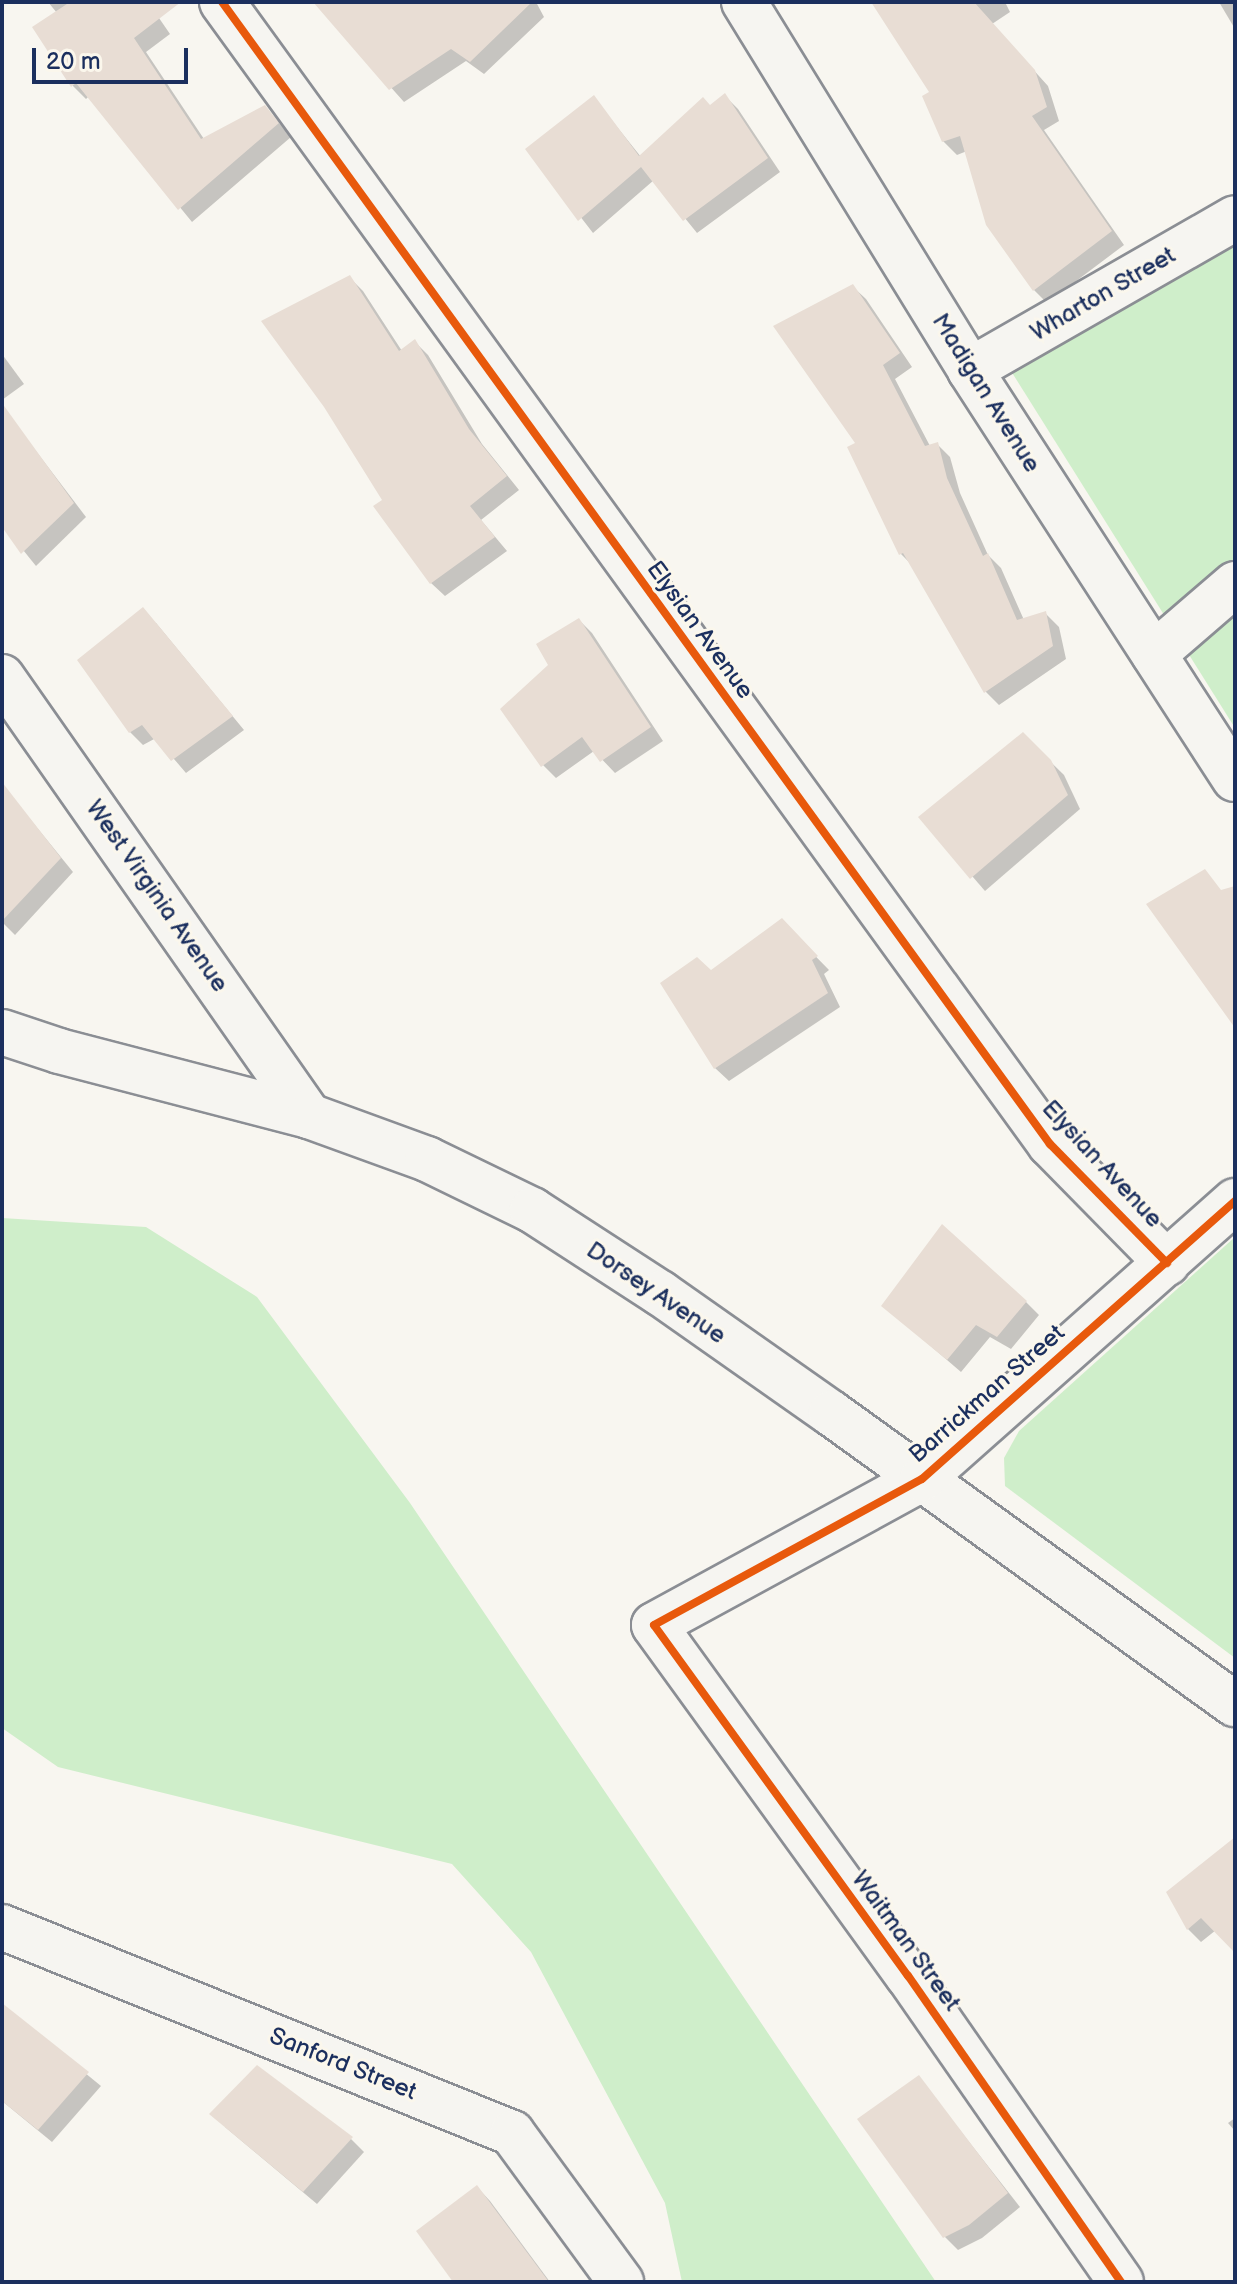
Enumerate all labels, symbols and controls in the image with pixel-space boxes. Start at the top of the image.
scale bar [36,32,192,82]
text: 20 m [46,47,101,76]
street label: Wharton Street [1025,241,1181,347]
street label: Madigan Avenue [926,308,1046,478]
street label: Elysian Avenue [640,555,760,705]
street label: West Virginia Avenue [80,794,234,998]
street label: Elysian Avenue [1036,1094,1168,1234]
street label: Dorsey Avenue [580,1235,732,1351]
street label: Barrickman Street [903,1319,1071,1469]
street label: Waitman Street [845,1865,967,2017]
street label: Sanford Street [265,2021,421,2107]

